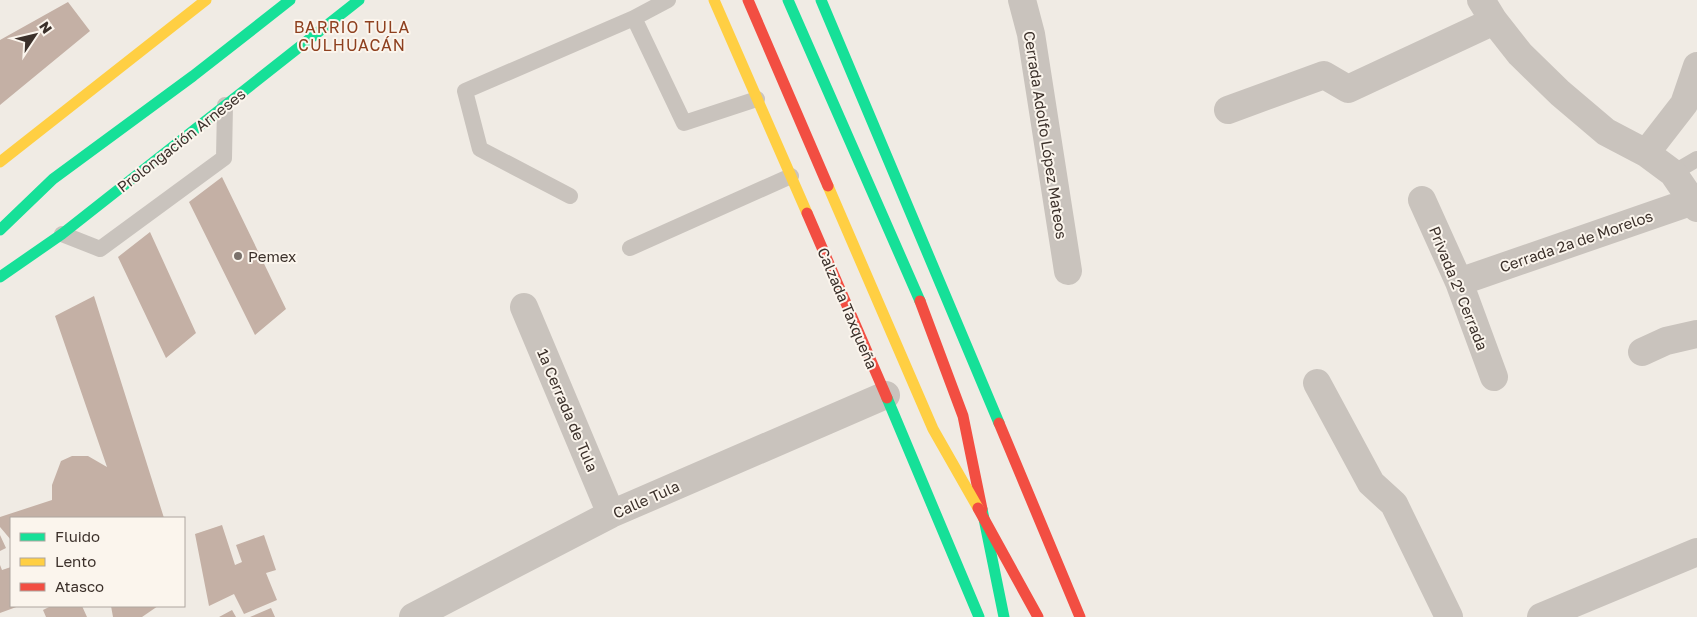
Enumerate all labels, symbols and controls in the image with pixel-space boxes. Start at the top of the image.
north arrow [10,10,60,60]
district label: BARRIO TULA CULHUACÁN [294,17,410,55]
text: N [36,18,56,36]
street label: Cerrada Adolfo López Mateos [1021,30,1071,240]
street label: Prolongación Arneses [113,84,249,196]
street label: Cerrada 2ª de Morelos [1497,206,1655,276]
street label: Privada 2º Cerrada [1426,223,1492,353]
street label: Calzada Taxqueña [814,245,882,371]
place label: Pemex [248,247,296,265]
marker: Pemex [232,250,244,262]
street label: 1ª Cerrada de Tula [534,346,602,474]
street label: Calle Tula [610,476,682,522]
legend [10,517,185,607]
text: Fluido [55,527,100,545]
text: Lento [55,552,96,570]
text: Atasco [55,577,104,595]

